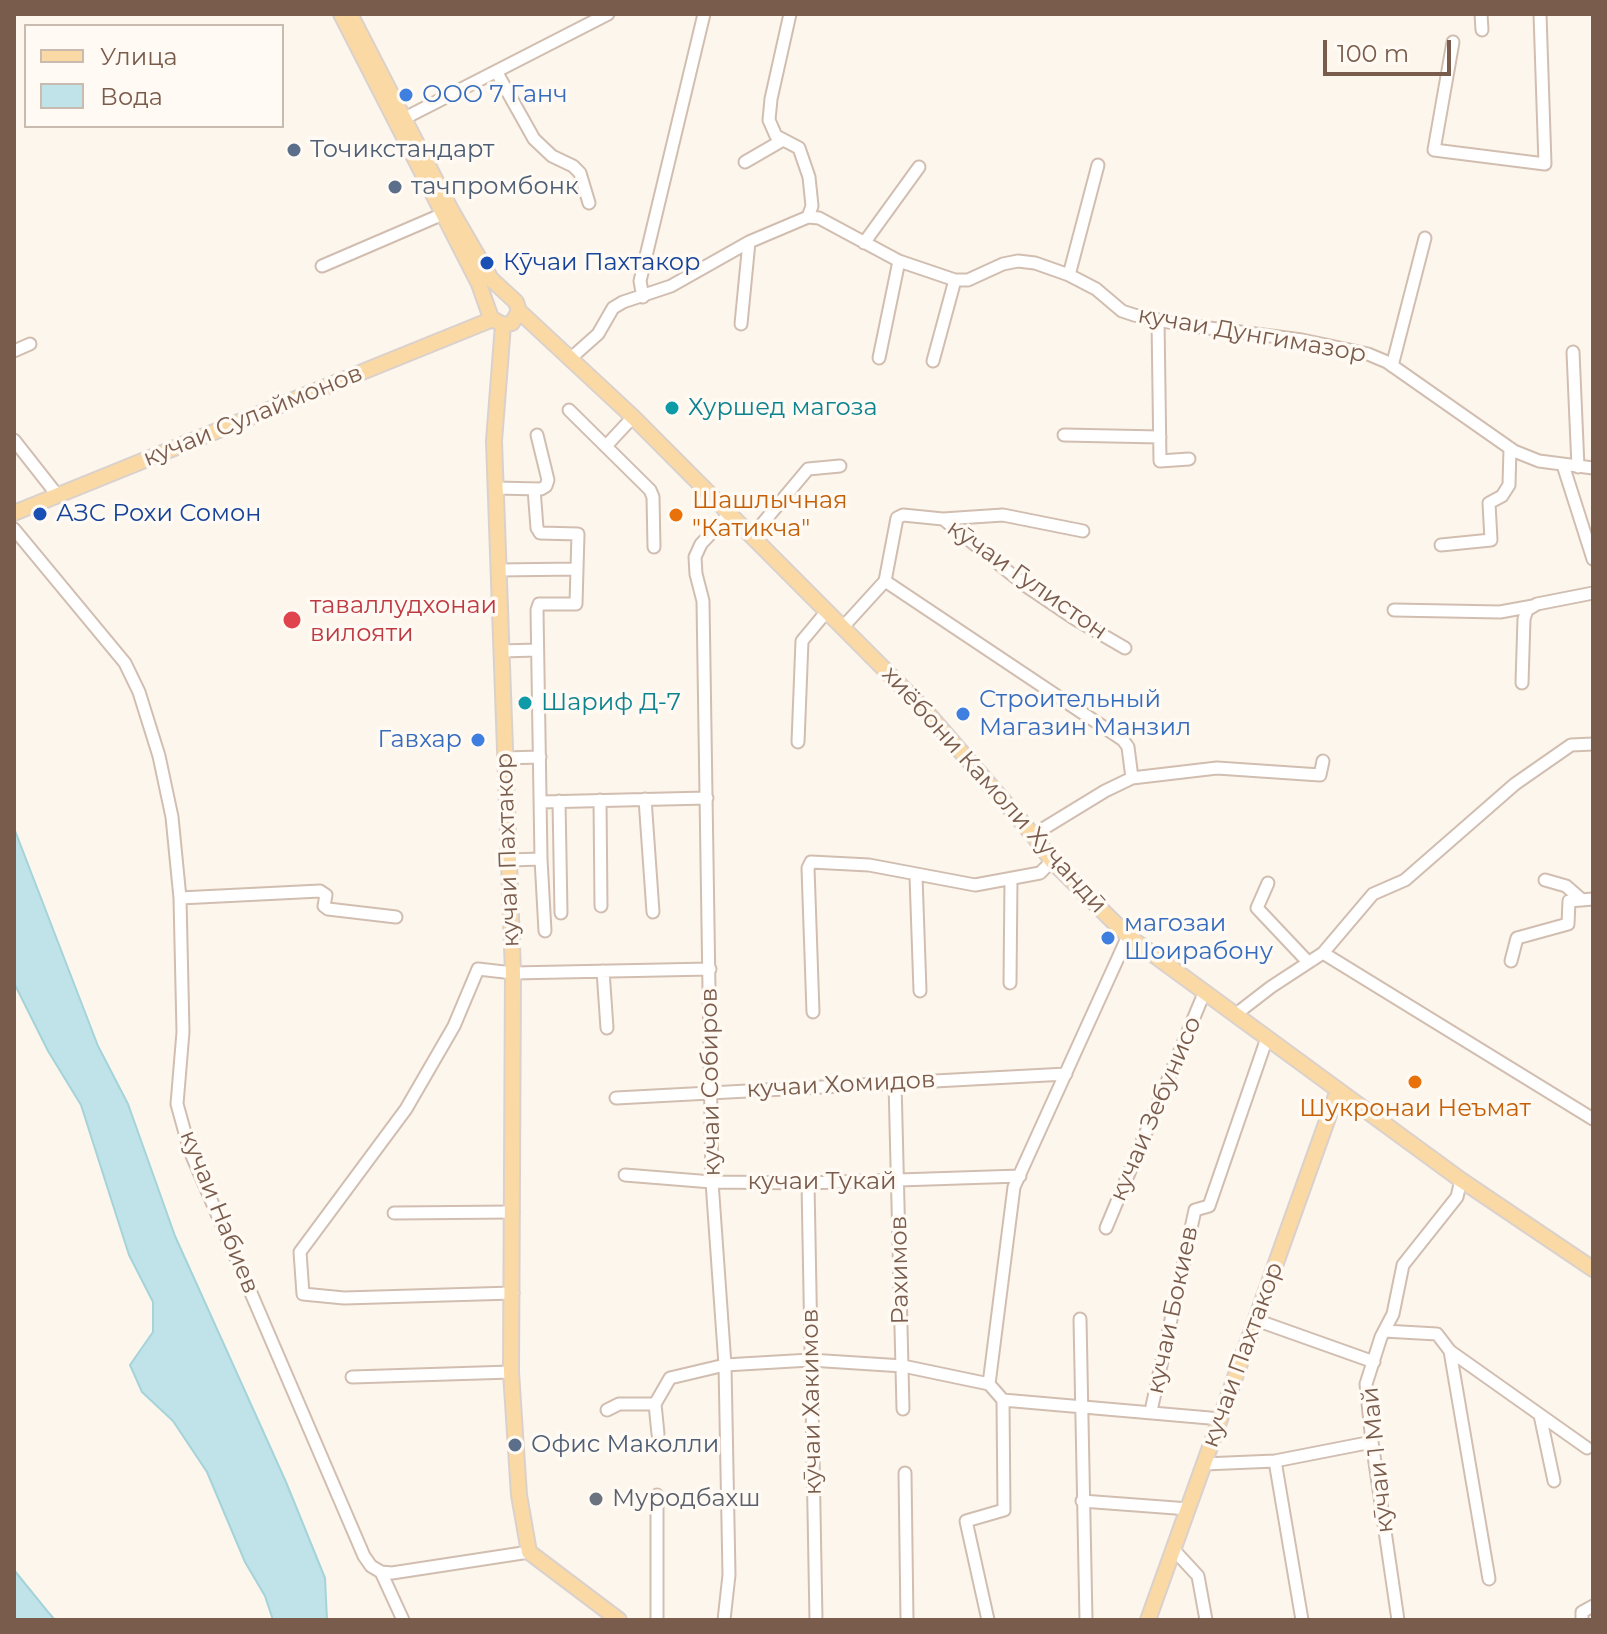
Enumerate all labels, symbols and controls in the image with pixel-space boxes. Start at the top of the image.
legend [24,24,284,128]
scale bar [1327,24,1455,74]
text: 100 m [1337,39,1409,68]
text: Улица [100,42,178,71]
place label: ООО 7 Ганч [422,81,568,109]
text: Вода [100,82,163,111]
marker: ООО 7 Ганч [397,86,415,104]
place label: Точикстандарт [310,136,494,164]
marker: Точикстандарт [285,141,303,159]
place label: тачпромбонк [411,173,579,201]
marker: тачпромбонк [386,178,404,196]
place label: Кӯчаи Пахтакор [503,249,701,277]
marker: Кӯчаи Пахтакор [478,254,496,272]
street label: кучаи Дунгимазор [1136,301,1368,369]
street label: кучаи Сулаймонов [139,359,367,473]
place label: Хуршед магоза [688,394,877,422]
marker: Хуршед магоза [663,399,681,417]
place label: Шашлычная "Катикча" [692,487,848,543]
place label: АЗС Рохи Сомон [56,500,262,528]
marker: АЗС Рохи Сомон [31,505,49,523]
marker: Шашлычная "Катикча" [667,506,685,524]
street label: кӯчаи Гулистон [941,514,1113,646]
place label: таваллудхонаи вилояти [310,592,497,648]
marker: таваллудхонаи вилояти [281,609,303,631]
street label: хиёбони Камоли Хуҷандӣ [875,661,1113,919]
place label: Строительный Магазин Манзил [979,686,1191,742]
place label: Шариф Д-7 [541,689,681,717]
marker: Шариф Д-7 [516,694,534,712]
marker: Строительный Магазин Манзил [954,705,972,723]
place label: Гавхар [378,726,462,754]
marker: Гавхар [469,731,487,749]
street label: кучаи Пахтакор [490,752,526,948]
place label: магозаи Шоирабону [1124,910,1273,966]
marker: магозаи Шоирабону [1099,929,1117,947]
street label: кучаи Собиров [695,987,727,1177]
street label: кучаи Зебунисо [1104,1012,1208,1206]
street label: кучаи Хомидов [746,1066,936,1104]
marker: Шукронаи Неъмат [1406,1073,1424,1091]
place label: Шукронаи Неъмат [1299,1095,1531,1123]
street label: кучаи Набиев [173,1126,265,1298]
street label: кучаи Тукай [748,1168,896,1196]
street label: Рахимов [885,1215,915,1325]
street label: кучаи Бокиев [1141,1224,1205,1396]
street label: кучаи Пахтакор [1196,1259,1290,1451]
street label: кӯчаи Хакимов [796,1309,828,1495]
street label: кӯчаи 1 Май [1356,1386,1400,1534]
place label: Офис Маколли [531,1431,719,1459]
marker: Офис Маколли [506,1436,524,1454]
place label: Муродбахш [612,1485,760,1513]
marker: Муродбахш [587,1490,605,1508]

